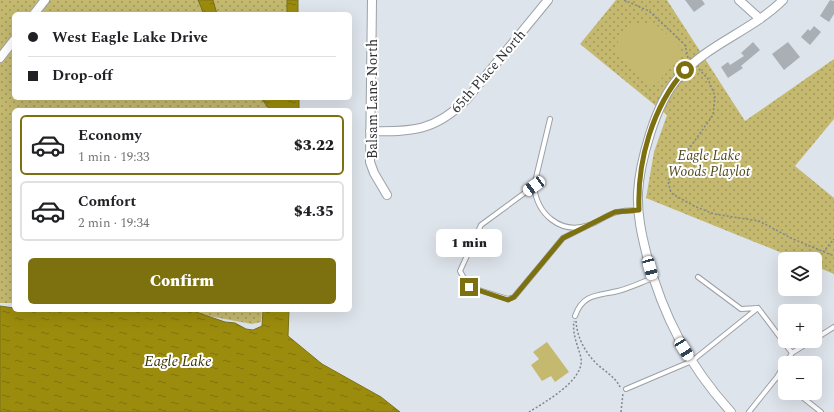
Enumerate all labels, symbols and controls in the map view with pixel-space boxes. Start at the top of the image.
street label: 65th Place North [446,25,531,118]
text: West Eagle Lake Drive [52,26,208,49]
street label: Balsam Lane North [362,39,383,159]
route start [676,61,694,79]
text: Drop-off [52,64,113,87]
text: Economy [78,124,142,147]
icon: car [30,127,66,163]
text: $3.22 [294,134,334,157]
park label: Eagle Lake Woods Playlot [668,145,751,182]
text: 1 min · 19:33 [78,147,150,167]
car [521,174,547,198]
text: Comfort [78,190,136,213]
icon: car [30,193,66,229]
text: $4.35 [294,200,334,223]
text: 2 min · 19:34 [78,213,150,233]
callout: 1 min [436,229,502,257]
text: 1 min [451,233,487,253]
map controls [778,252,822,400]
button: layers [778,252,822,296]
car [641,255,659,281]
button: Confirm [28,258,336,304]
route end [460,278,478,296]
button: + [778,304,822,348]
car [673,336,695,362]
water label: Eagle Lake [144,350,212,373]
button: − [778,356,822,400]

